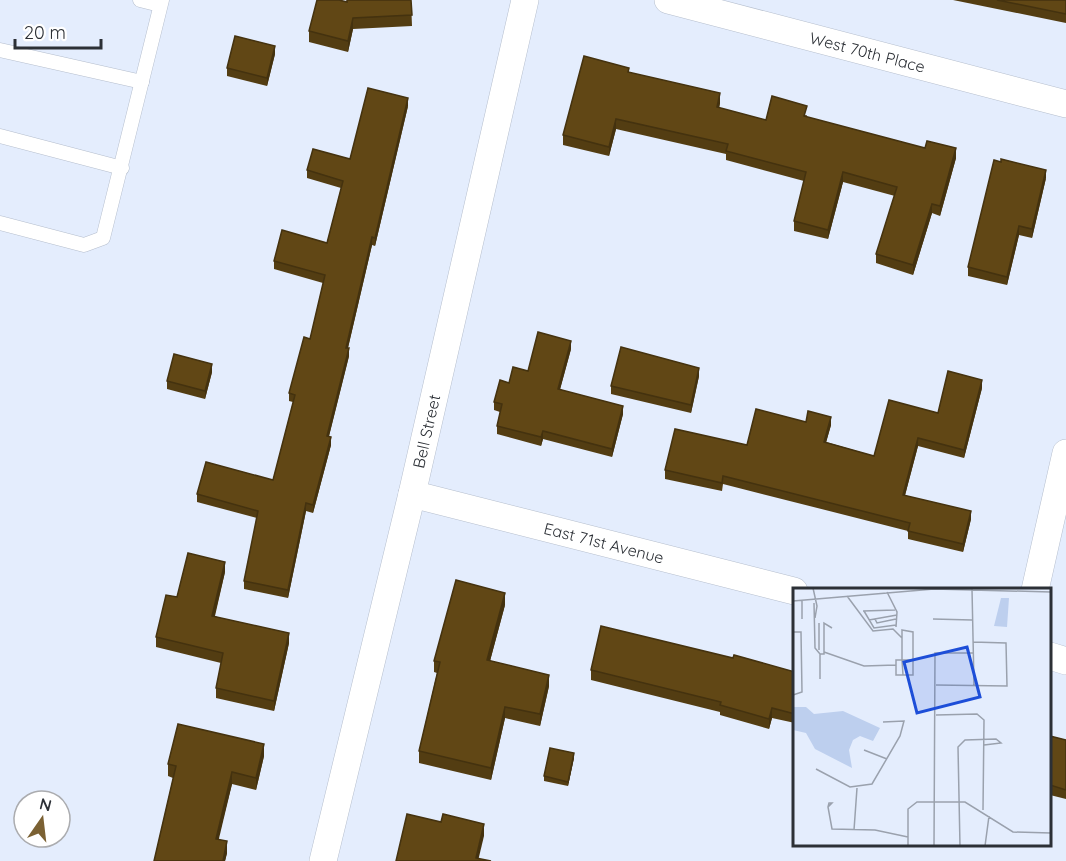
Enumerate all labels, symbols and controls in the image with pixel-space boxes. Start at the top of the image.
scale bar [15,12,100,50]
text: 20 m [24,21,66,44]
street label: West 70th Place [807,27,927,77]
street label: Bell Street [408,392,444,470]
street label: East 71st Avenue [542,518,666,568]
inset map [793,588,1051,846]
north arrow [12,789,72,849]
text: N [38,793,54,816]

